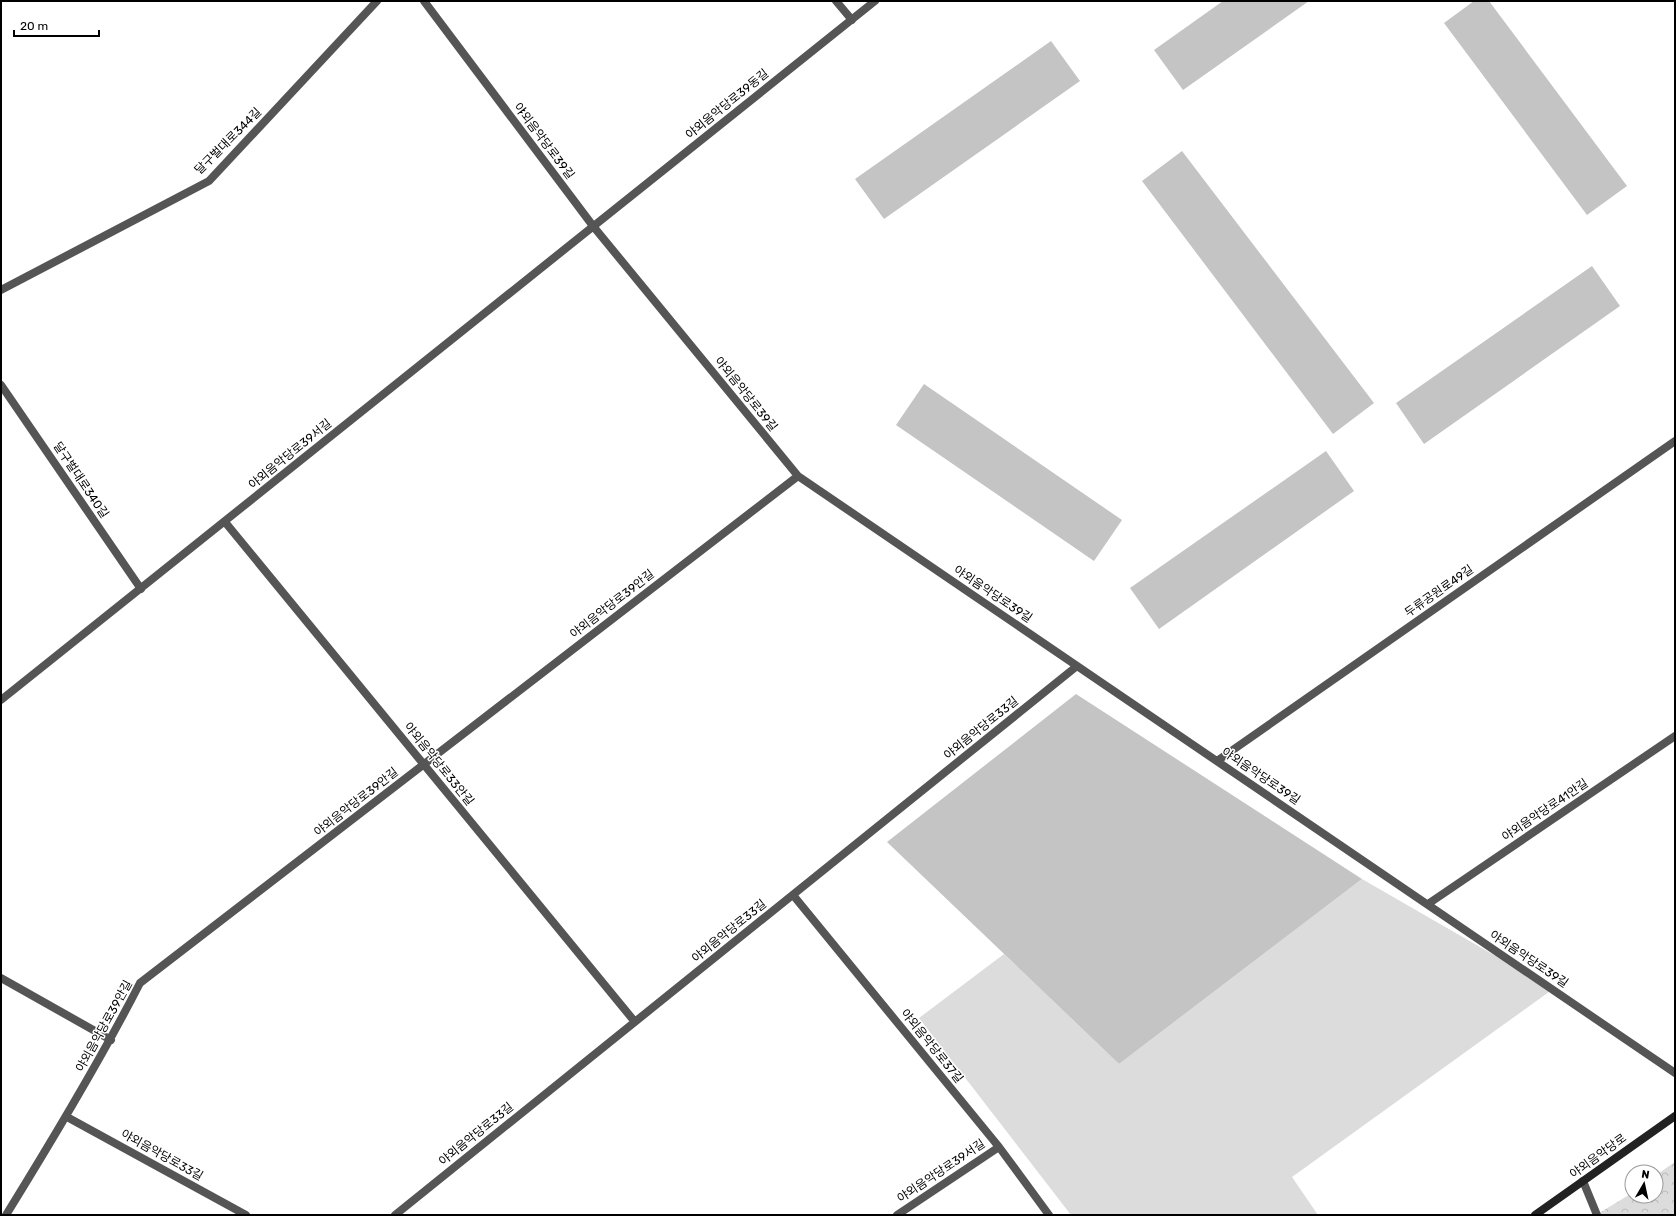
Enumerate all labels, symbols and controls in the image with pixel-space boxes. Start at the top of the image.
scale bar [14,12,99,38]
text: 20 m [20,19,48,33]
street label: 야외음악당로39동길 [683,66,771,142]
street label: 야외음악당로39길 [511,100,577,182]
street label: 달구벌대로344길 [192,105,264,177]
street label: 야외음악당로39길 [712,354,780,434]
street label: 야외음악당로39서길 [246,416,334,492]
street label: 달구벌대로340길 [50,439,112,521]
street label: 두류공원로49길 [1402,562,1476,620]
street label: 야외음악당로39길 [951,563,1035,625]
street label: 야외음악당로39안길 [567,567,657,641]
street label: 야외음악당로33길 [941,694,1021,762]
street label: 야외음악당로33안길 [401,720,477,808]
street label: 야외음악당로39길 [1219,745,1303,807]
street label: 야외음악당로39안길 [311,765,401,839]
street label: 야외음악당로41안길 [1499,776,1591,844]
street label: 야외음악당로33길 [689,897,769,965]
street label: 야외음악당로39길 [1487,928,1571,990]
street label: 야외음악당로39안길 [73,978,135,1074]
street label: 야외음악당로37길 [898,1006,966,1086]
street label: 야외음악당로33길 [436,1100,516,1168]
street label: 야외음악당로33길 [118,1127,206,1183]
street label: 야외음악당로 [1567,1131,1629,1181]
street label: 야외음악당로39서길 [895,1136,987,1206]
north arrow [1624,1164,1664,1204]
text: N [1641,1168,1650,1182]

